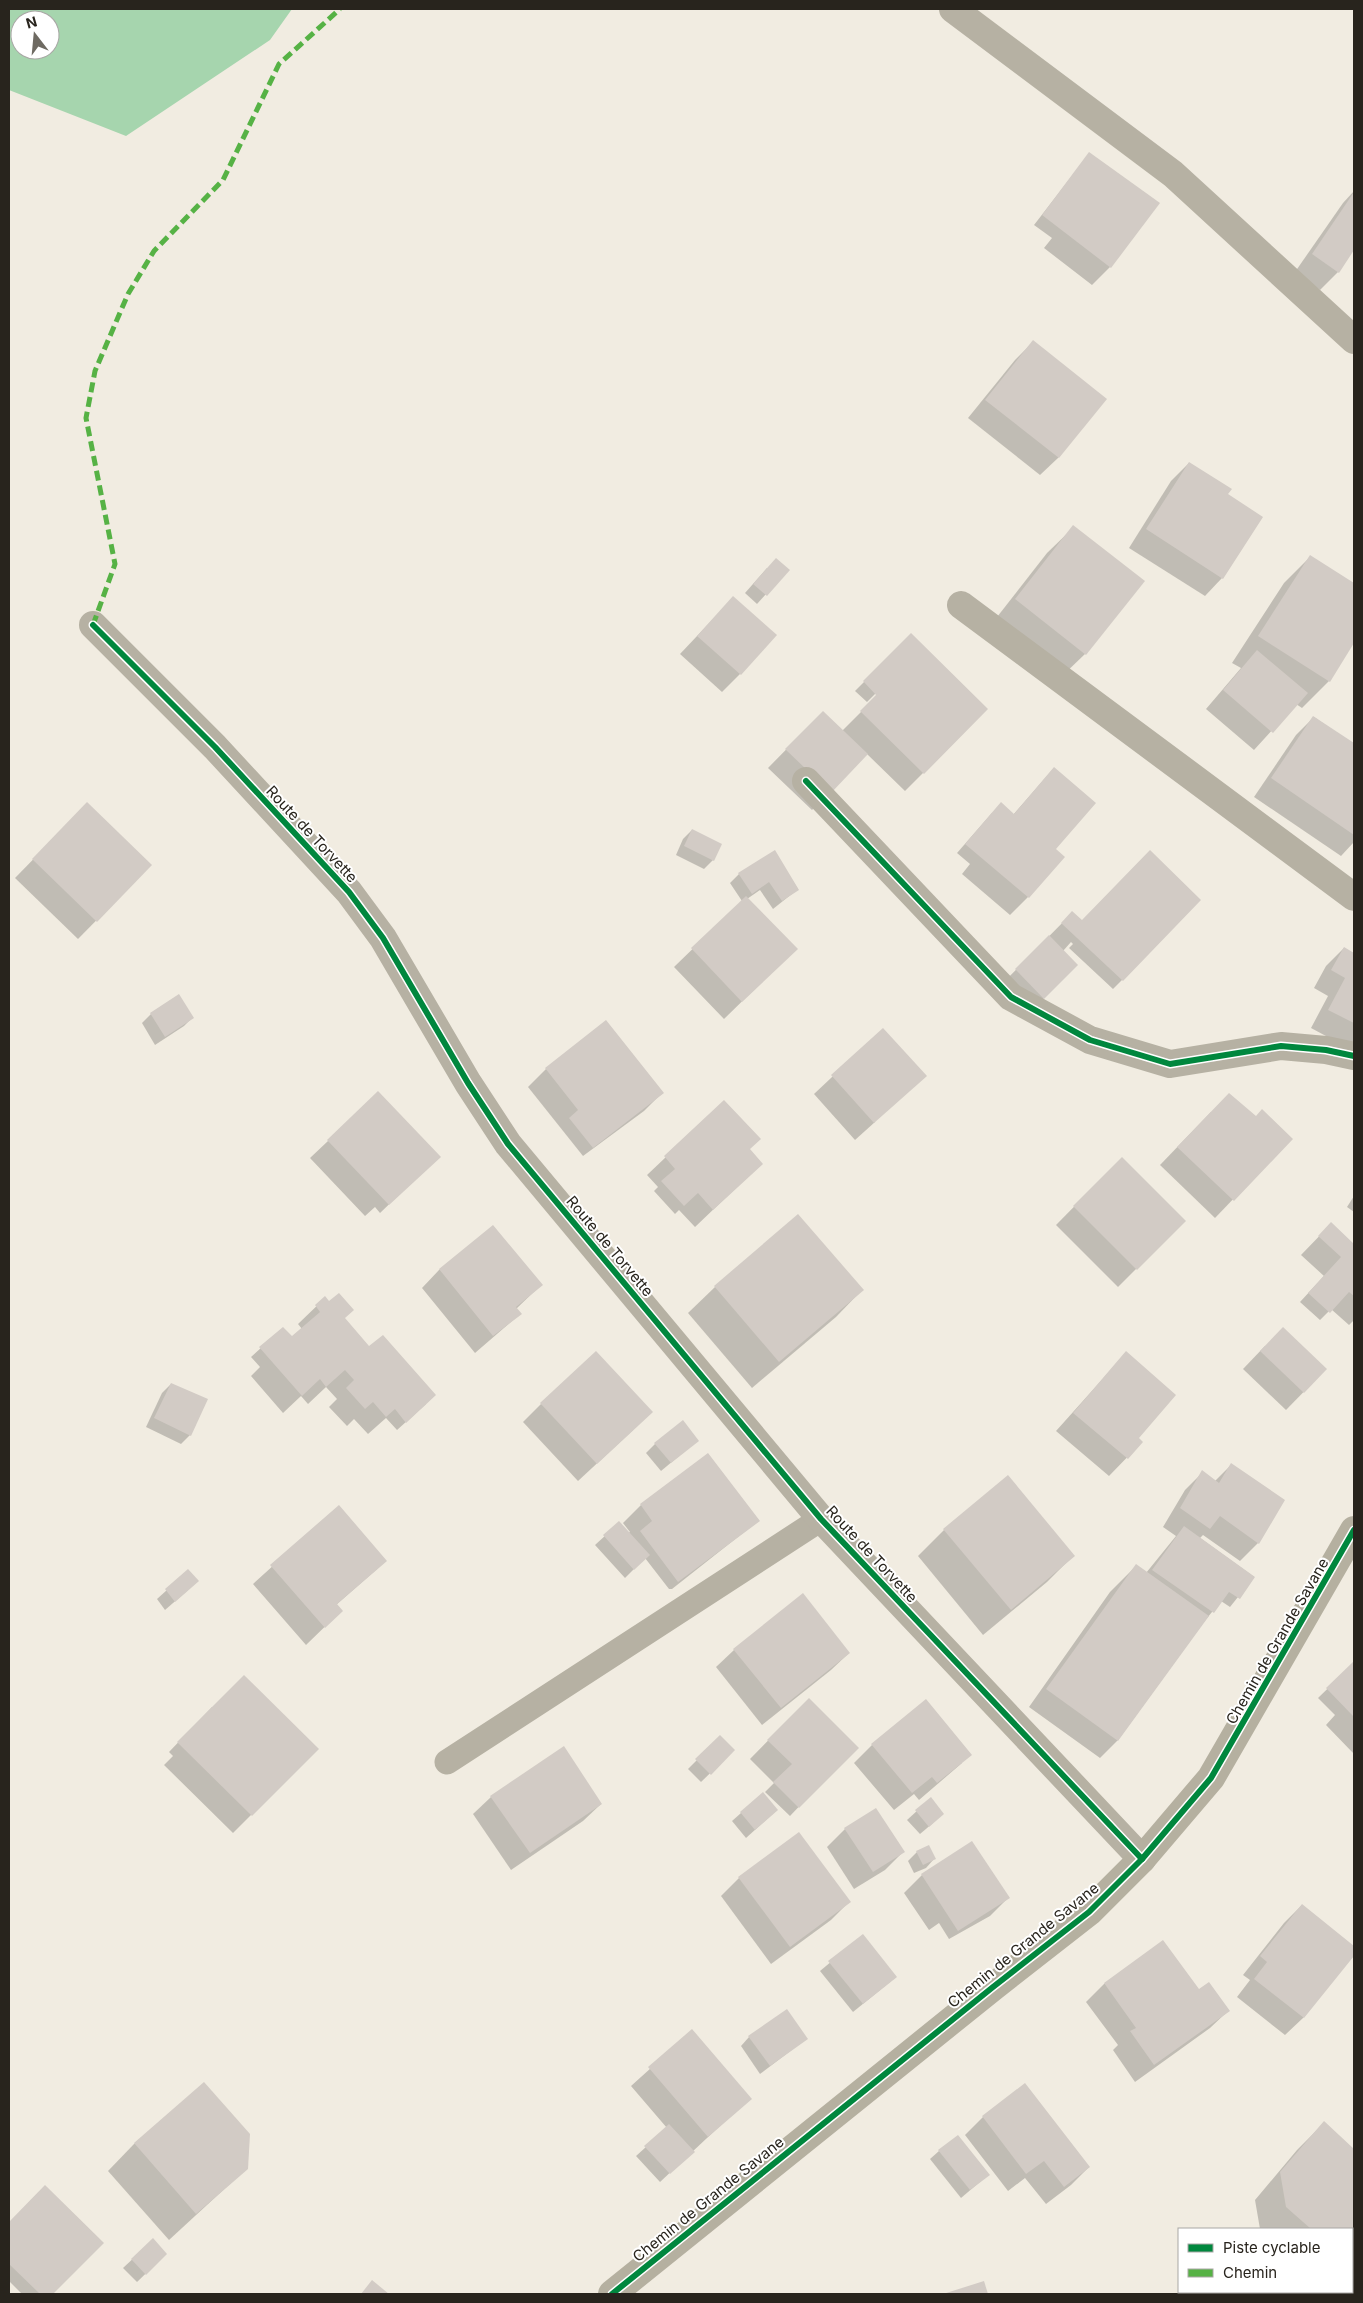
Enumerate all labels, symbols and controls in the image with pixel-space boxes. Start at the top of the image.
north arrow [10,10,60,60]
text: N [24,12,39,32]
street label: Route de Torvette [262,782,362,886]
street label: Route de Torvette [562,1192,658,1300]
street label: Route de Torvette [822,1502,922,1606]
street label: Chemin de Grande Savane [1222,1554,1332,1728]
street label: Chemin de Grande Savane [944,1878,1102,2012]
street label: Chemin de Grande Savane [629,2132,787,2266]
legend [1178,2228,1353,2293]
text: Piste cyclable [1223,2238,1320,2257]
text: Chemin [1223,2263,1277,2282]

